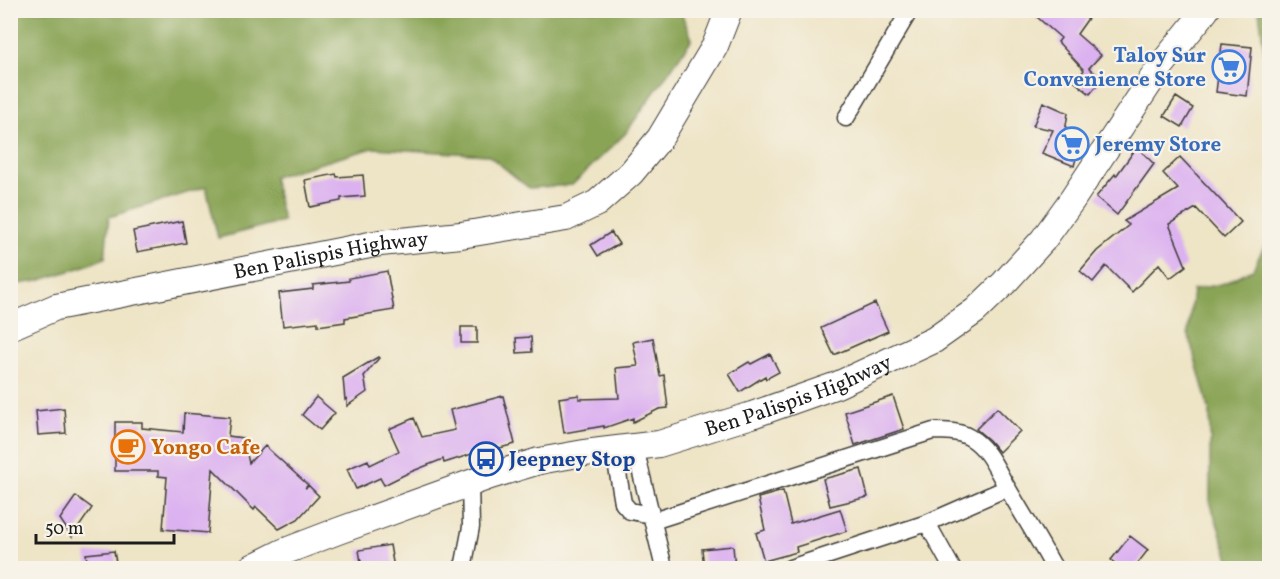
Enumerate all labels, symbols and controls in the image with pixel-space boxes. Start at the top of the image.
place label: Taloy Sur Convenience Store [1024,42,1206,95]
supermarket icon: Taloy Sur Convenience Store [1211,49,1247,85]
supermarket icon: Jeremy Store [1054,126,1090,162]
place label: Jeremy Store [1094,131,1221,160]
street label: Ben Palispis Highway [231,225,430,288]
street label: Ben Palispis Highway [701,348,897,445]
cafe icon: Yongo Cafe [110,429,146,465]
place label: Yongo Cafe [151,434,260,463]
bus stop icon: Jeepney Stop [468,441,504,477]
place label: Jeepney Stop [508,446,635,475]
scale bar [36,507,174,545]
text: 50 m [45,517,84,542]

